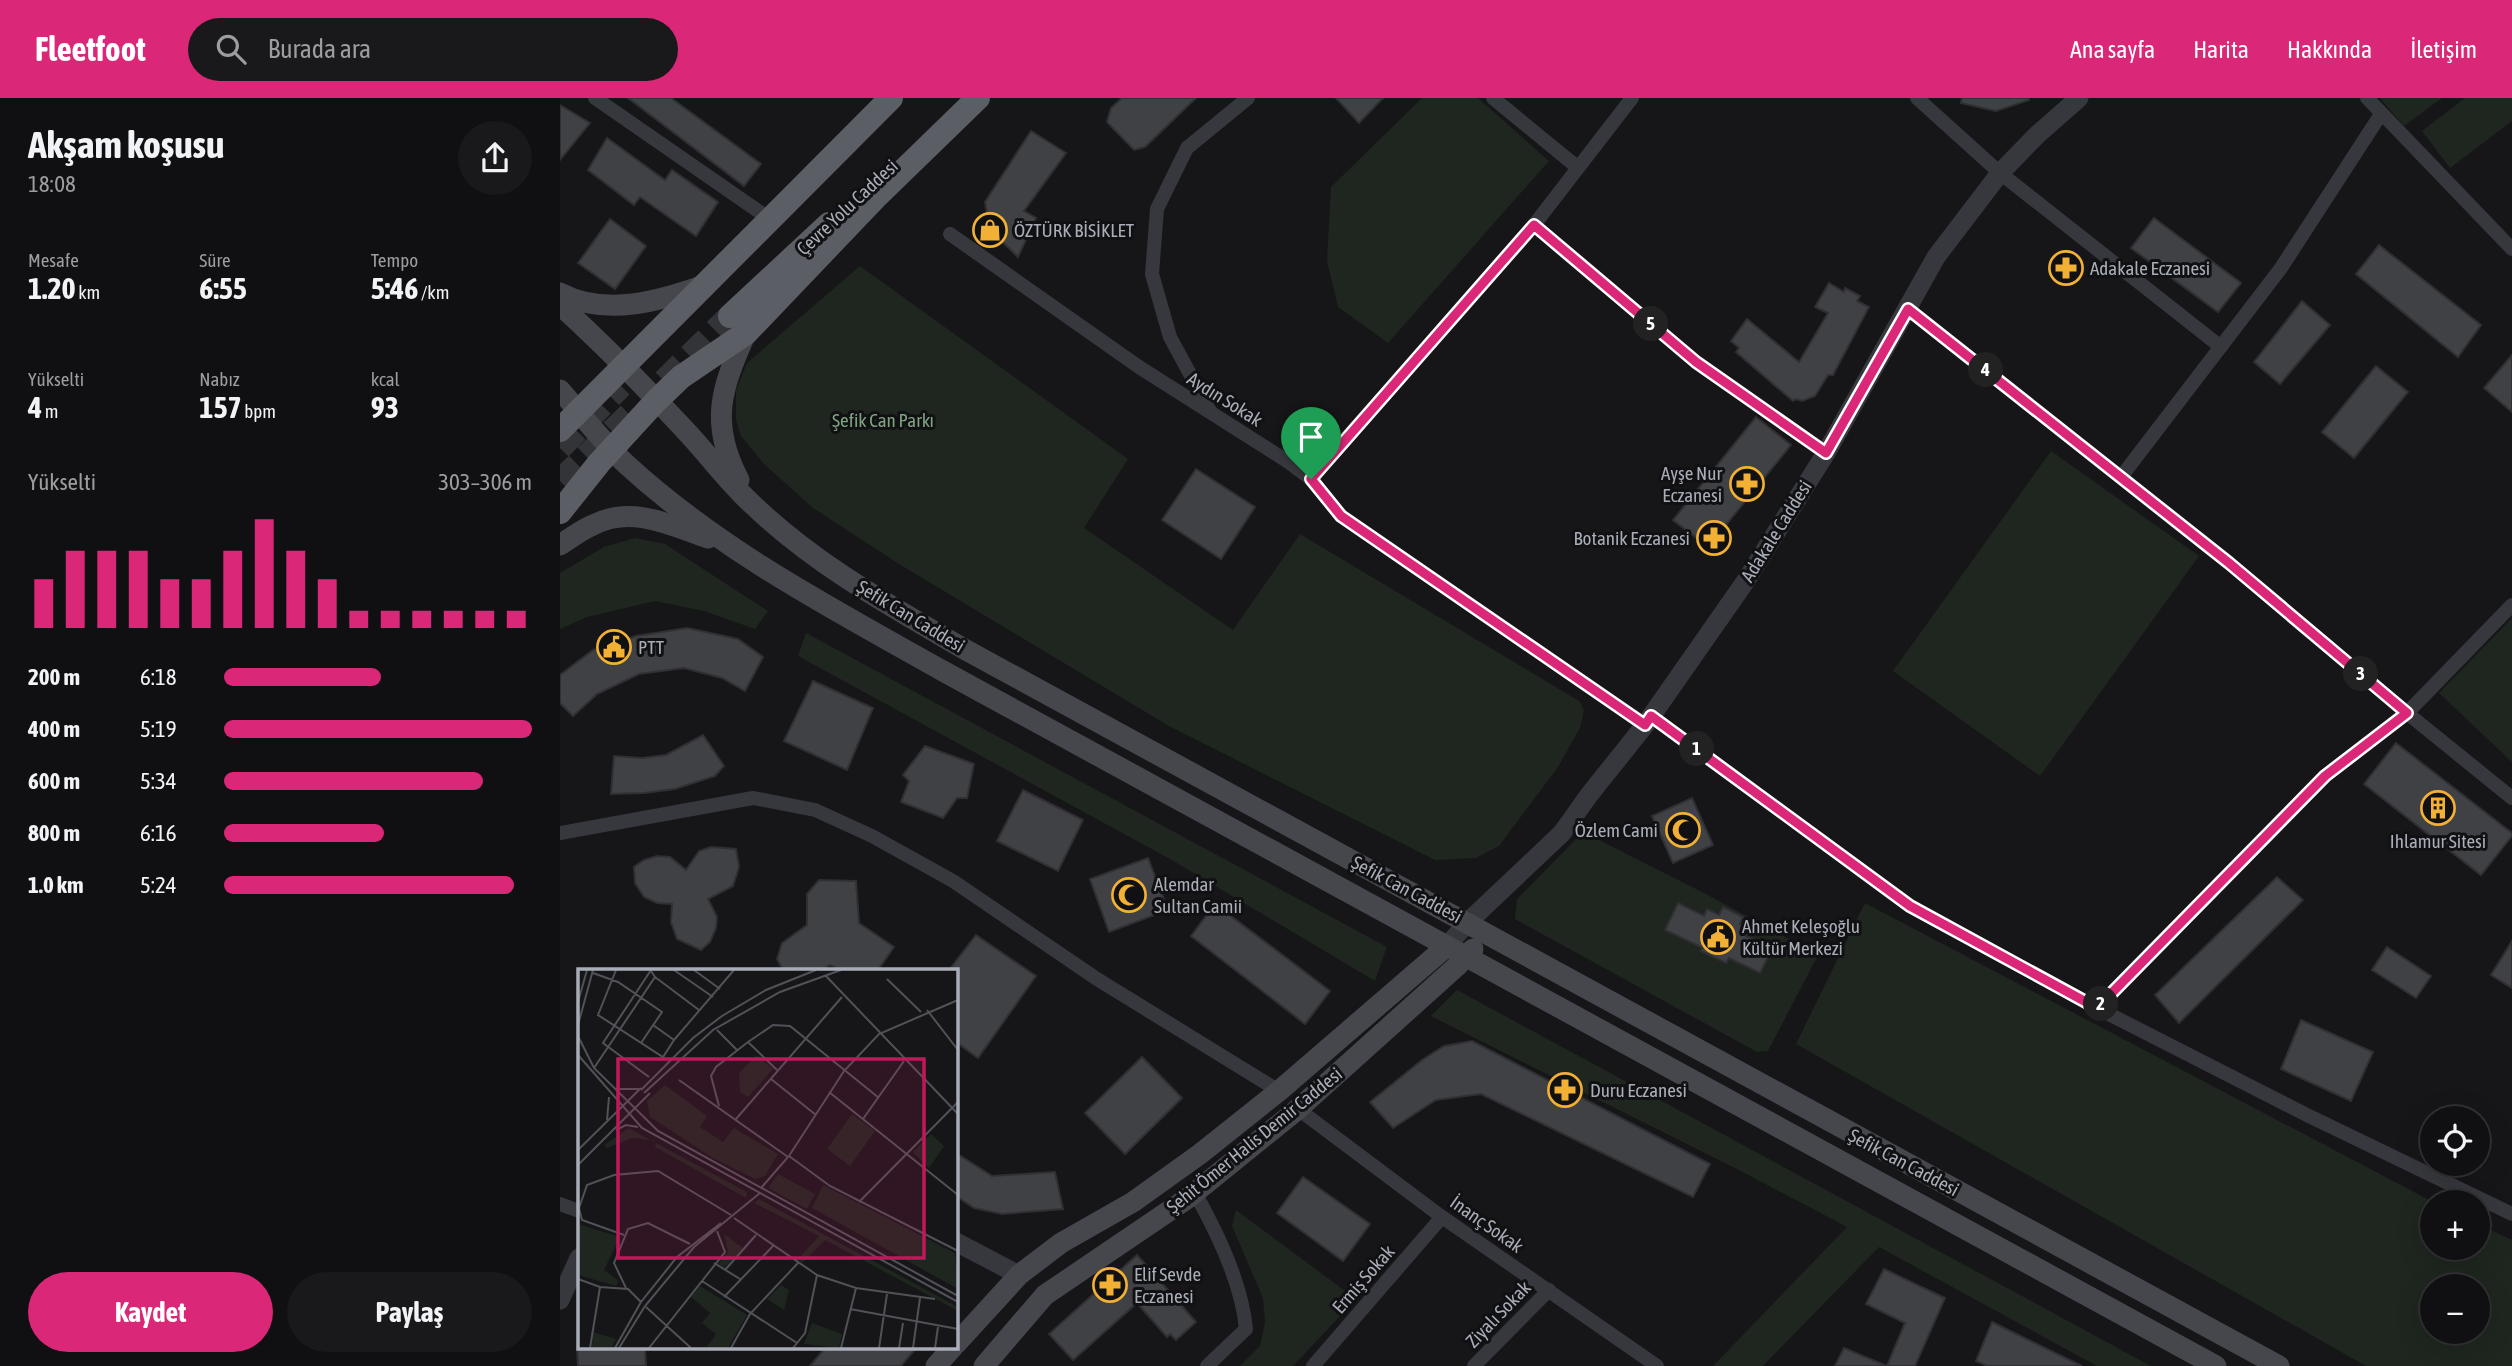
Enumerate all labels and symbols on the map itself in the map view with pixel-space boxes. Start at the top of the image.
street label: Çevre Yolu Caddesi [792,155,902,259]
shop icon: ÖZTÜRK BİSİKLET [971,211,1009,249]
place label: ÖZTÜRK BİSİKLET [1014,219,1135,241]
pharmacy icon: Adakale Eczanesi [2047,249,2085,287]
place label: Adakale Eczanesi [2090,257,2210,279]
pin: 5 [1634,306,1668,342]
pin: 4 [1968,352,2004,388]
street label: Aydın Sokak [1183,367,1267,431]
pin [1281,407,1341,479]
park label: Şefik Can Parkı [832,409,934,431]
place label: Ayşe Nur Eczanesi [1661,462,1722,506]
pharmacy icon: Ayşe Nur Eczanesi [1728,465,1766,503]
street label: Adakale Caddesi [1736,476,1816,586]
pharmacy icon: Botanik Eczanesi [1695,519,1733,557]
place label: Botanik Eczanesi [1573,527,1690,549]
street label: Şefik Can Caddesi [853,575,969,657]
public building icon: PTT [595,628,633,666]
place label: PTT [638,636,665,658]
pin: 3 [2344,656,2378,692]
pin: 1 [1680,732,1714,766]
building icon: Ihlamur Sitesi [2419,789,2457,827]
mosque icon: Özlem Cami [1664,811,1702,849]
place label: Özlem Cami [1575,819,1658,841]
place label: Ihlamur Sitesi [2390,830,2486,852]
street label: Şefik Can Caddesi [1348,851,1466,927]
place label: Alemdar Sultan Camii [1154,873,1242,917]
mosque icon: Alemdar Sultan Camii [1110,876,1148,914]
place label: Ahmet Keleşoğlu Kültür Merkezi [1742,915,1860,959]
public building icon: Ahmet Keleşoğlu Kültür Merkezi [1699,918,1737,956]
inset map [578,969,957,1348]
pin: 2 [2084,986,2118,1021]
street label: Şehit Ömer Halis Demir Caddesi [1162,1063,1346,1217]
pharmacy icon: Duru Eczanesi [1546,1071,1584,1109]
place label: Duru Eczanesi [1590,1079,1687,1101]
street label: Şefik Can Caddesi [1845,1124,1963,1200]
street label: İnanç Sokak [1446,1191,1528,1258]
street label: Ermiş Sokak [1327,1240,1399,1318]
place label: Elif Sevde Eczanesi [1134,1263,1201,1307]
pharmacy icon: Elif Sevde Eczanesi [1091,1266,1129,1304]
street label: Ziyalı Sokak [1461,1276,1535,1352]

